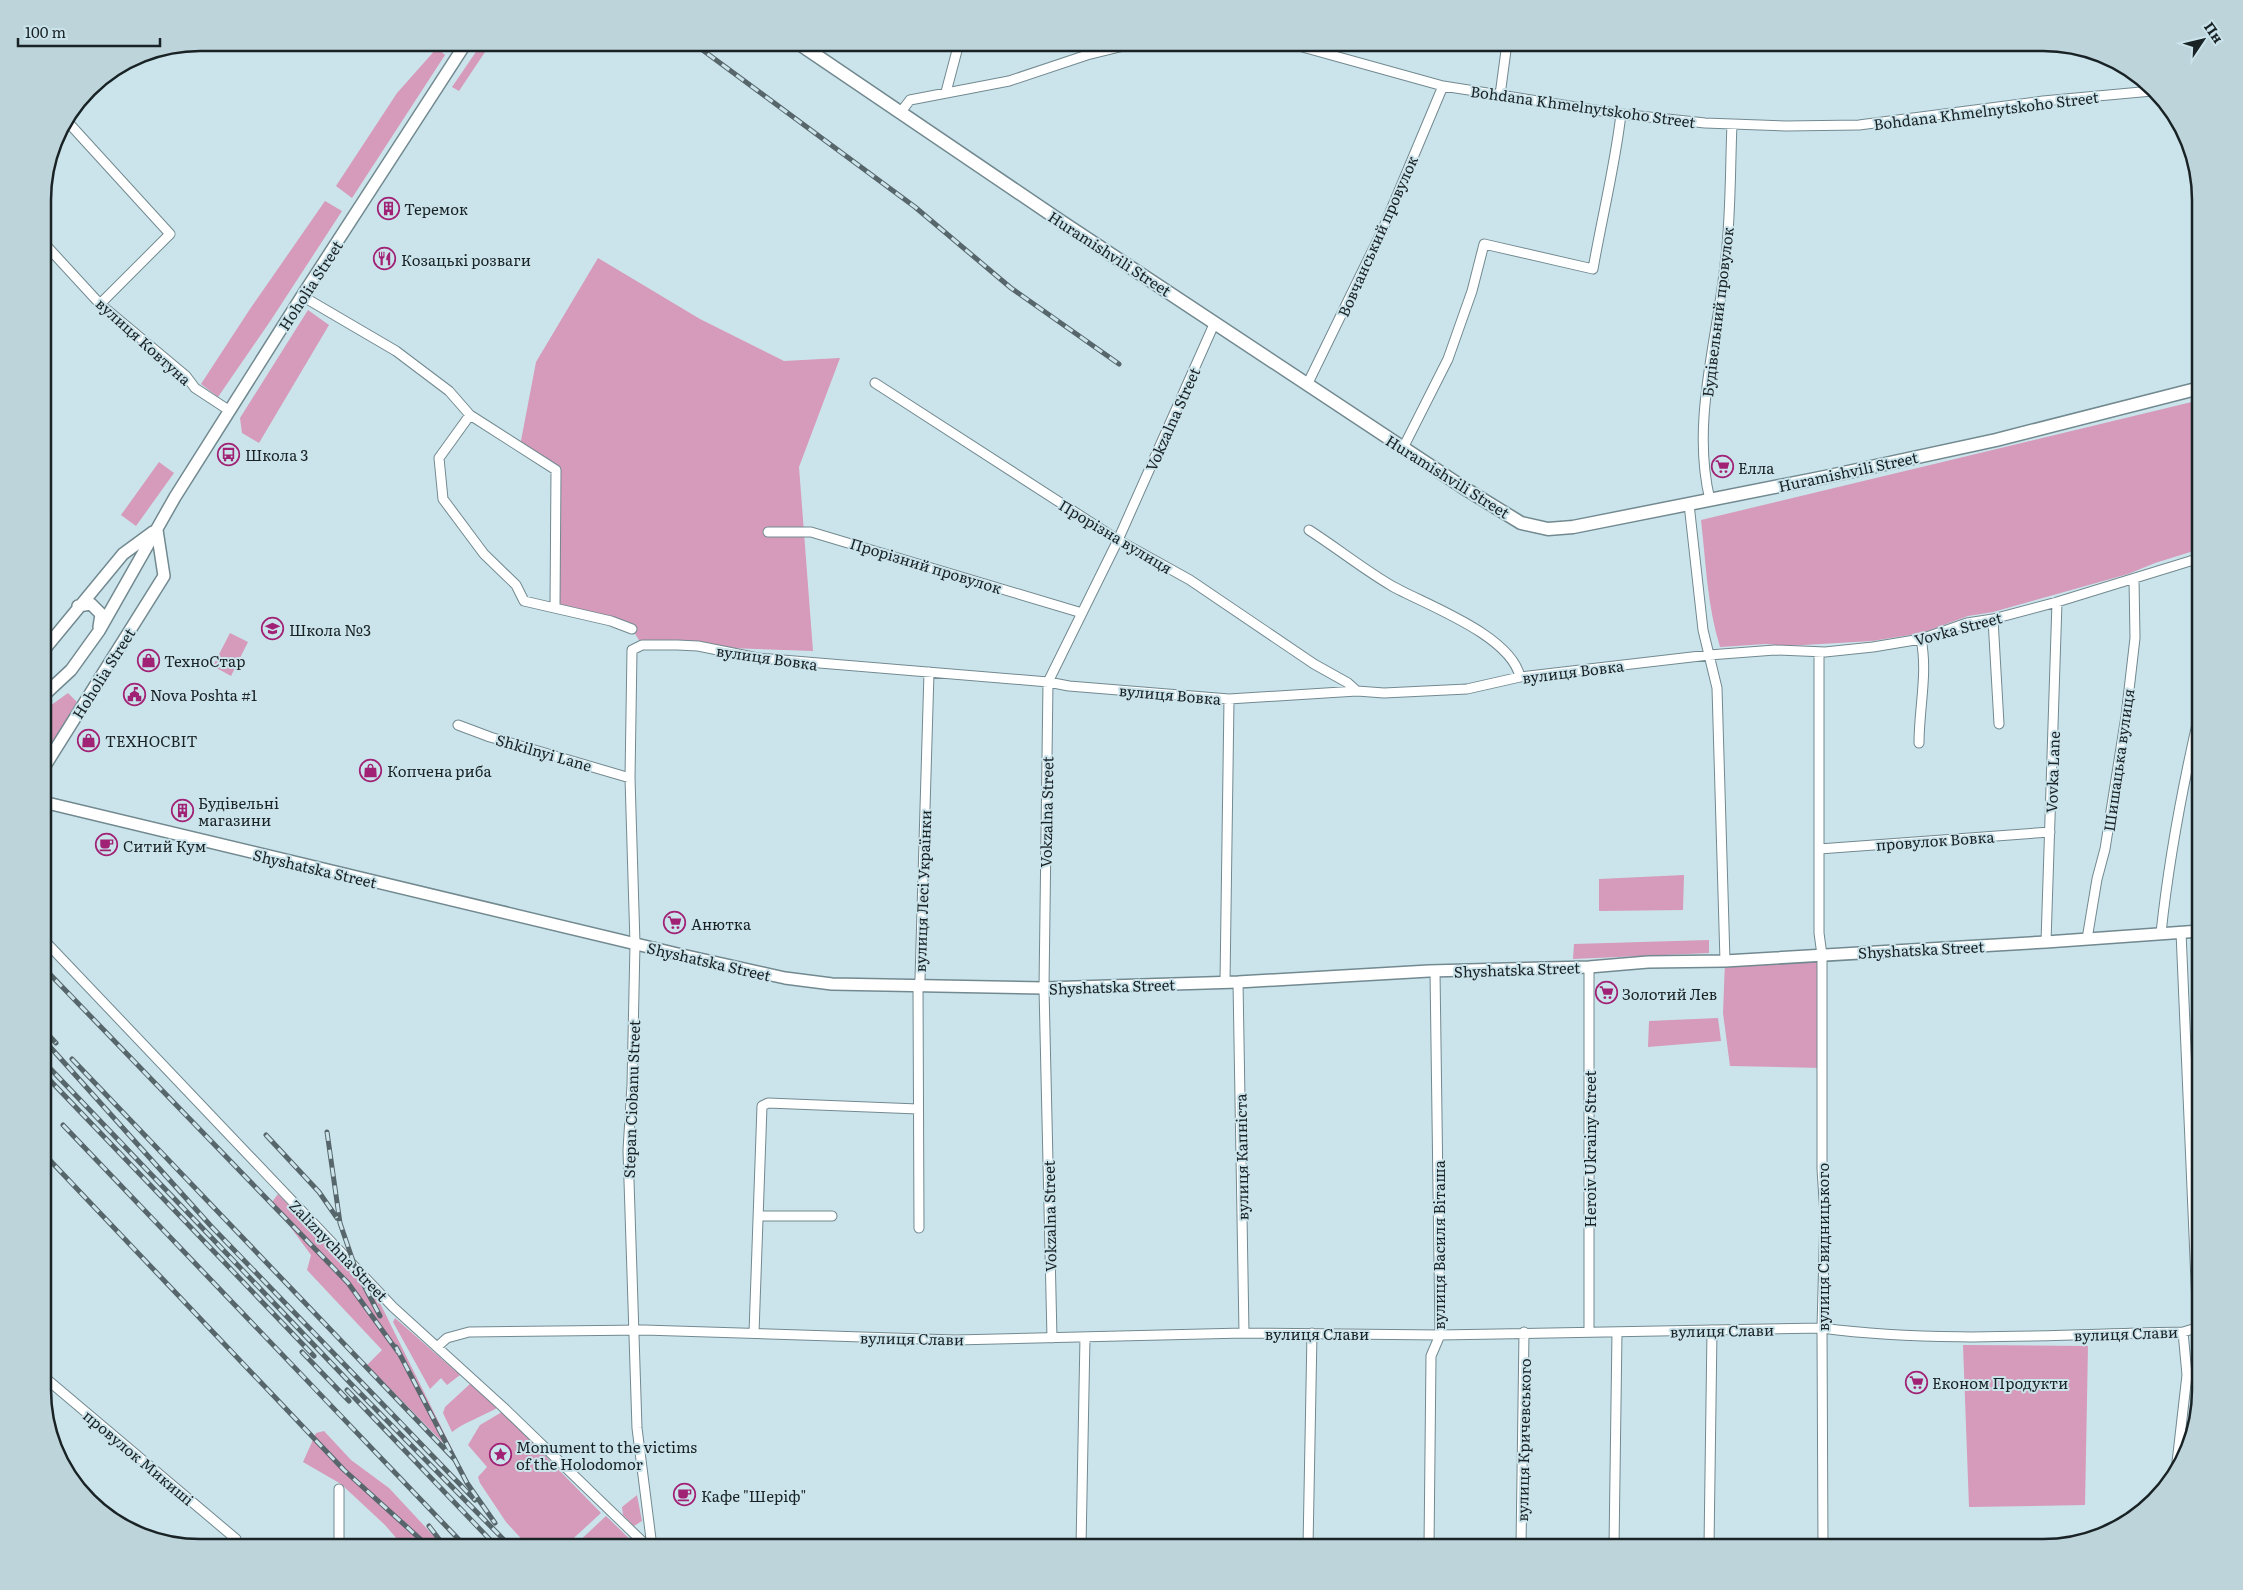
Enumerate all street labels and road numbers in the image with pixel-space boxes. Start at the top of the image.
street label: Bohdana Khmelnytskoho Street [1469,79,1697,133]
street label: Bohdana Khmelnytskoho Street [1872,85,2100,135]
street label: Вовчанський провулок [1331,152,1423,320]
street label: Huramishvili Street [1044,205,1176,301]
street label: Будівельний провулок [1695,226,1739,398]
street label: Hoholia Street [272,235,348,335]
street label: вулиця Ковтуна [91,292,197,391]
street label: Vokzalna Street [1139,363,1205,475]
street label: Huramishvili Street [1382,429,1514,523]
street label: Huramishvili Street [1776,445,1920,497]
street label: Прорізна вулиця [1055,493,1177,579]
street label: Прорізний провулок [847,531,1005,599]
street label: Vovka Street [1912,605,2004,651]
street label: Hoholia Street [66,623,140,723]
street label: вулиця Вовка [715,638,820,676]
street label: вулиця Вовка [1521,653,1626,689]
street label: вулиця Вовка [1118,678,1223,710]
street label: Шишацька вулиця [2097,687,2139,833]
street label: Shkilnyi Lane [493,727,595,777]
street label: Vovka Lane [2039,730,2065,813]
street label: Vokzalna Street [1034,756,1058,868]
street label: вулиця Лесі Українки [908,809,936,973]
street label: провулок Вовка [1875,824,1996,856]
street label: Shyshatska Street [251,843,379,893]
street label: Shyshatska Street [1857,934,1985,964]
street label: Shyshatska Street [645,936,773,986]
street label: Shyshatska Street [1453,955,1581,983]
street label: Shyshatska Street [1048,972,1176,1000]
street label: Stepan Ciobanu Street [617,1019,645,1179]
street label: Heroiv Ukrainy Street [1578,1070,1601,1228]
street label: вулиця Капніста [1228,1093,1254,1221]
street label: вулиця Василя Віташа [1427,1159,1450,1330]
street label: Vokzalna Street [1037,1160,1061,1272]
street label: вулиця Свидницького [1811,1162,1834,1331]
street label: Zaliznychna Street [284,1194,394,1306]
street label: вулиця Слави [1670,1318,1774,1342]
street label: вулиця Слави [2073,1320,2179,1346]
street label: вулиця Слави [1265,1322,1369,1345]
street label: вулиця Слави [860,1326,964,1350]
street label: вулиця Кричевського [1510,1358,1536,1522]
street label: провулок Микиші [79,1404,199,1510]

